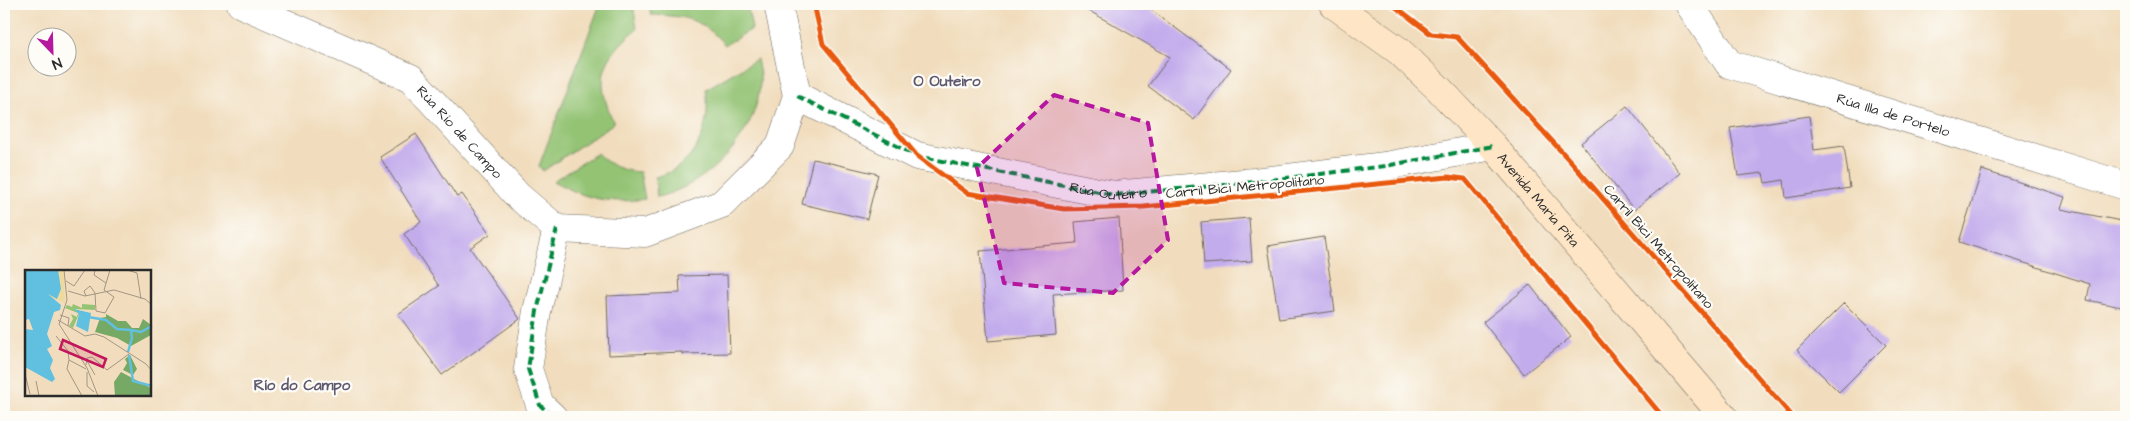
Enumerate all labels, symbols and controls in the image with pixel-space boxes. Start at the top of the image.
north arrow [28,28,78,78]
text: N [49,52,65,74]
district label: O Outeiro [914,71,981,92]
street label: Rúa Río de Campo [412,81,507,183]
street label: Rúa Illa de Portelo [1834,89,1952,142]
street label: Avenida María Pita [1492,149,1584,252]
street label: Carril Bici Metropolitano [1165,170,1325,204]
street label: Rúa Outeiro [1068,178,1148,206]
street label: Carril Bici Metropolitano [1598,180,1718,313]
inset map [25,270,151,396]
district label: Río do Campo [254,375,351,396]

